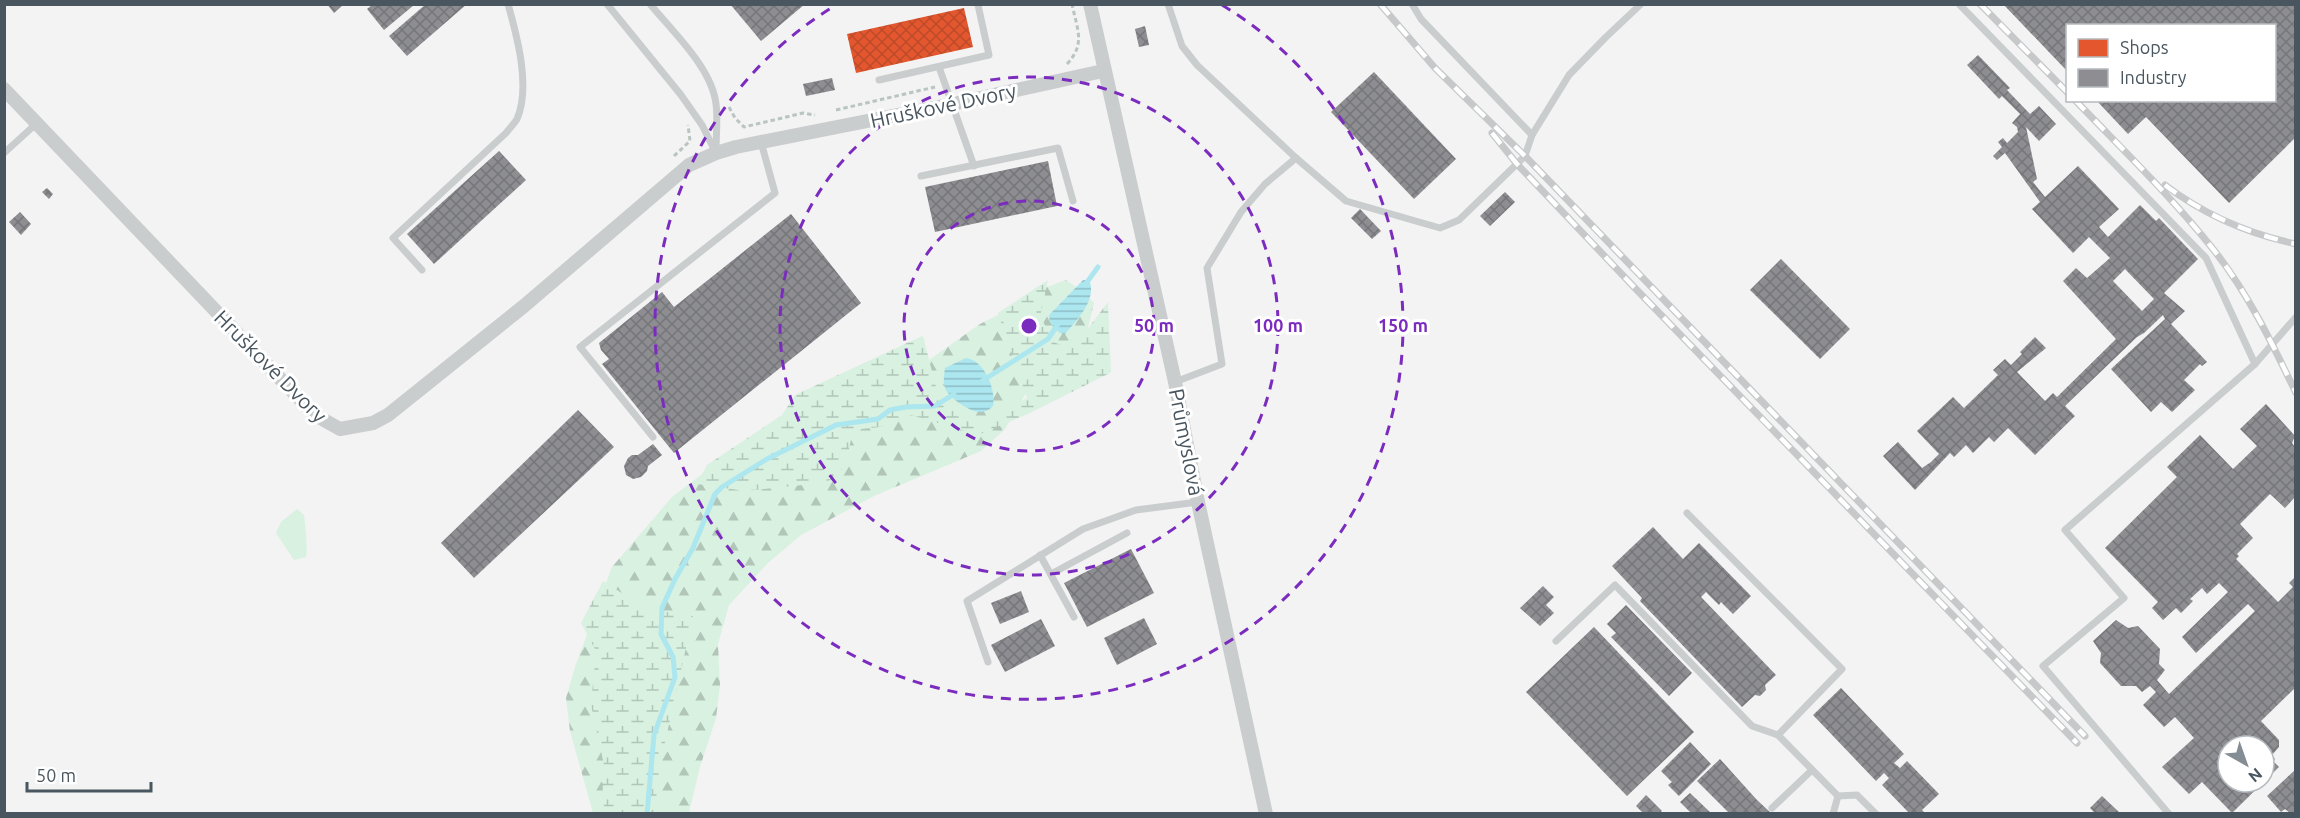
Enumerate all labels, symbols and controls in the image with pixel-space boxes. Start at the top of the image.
legend [2066,24,2276,102]
text: Shops [2120,37,2169,57]
text: Industry [2120,67,2187,87]
street label: Hruškové Dvory [868,78,1018,132]
street label: Hruškové Dvory [210,305,332,427]
text: 50 m [1134,315,1174,335]
text: 100 m [1253,315,1303,335]
text: 150 m [1378,315,1428,335]
centre of rings [1019,316,1039,336]
street label: Průmyslová [1165,386,1209,498]
north arrow [2216,734,2276,794]
scale bar [27,755,152,793]
text: 50 m [36,765,76,785]
text: N [2245,765,2266,786]

